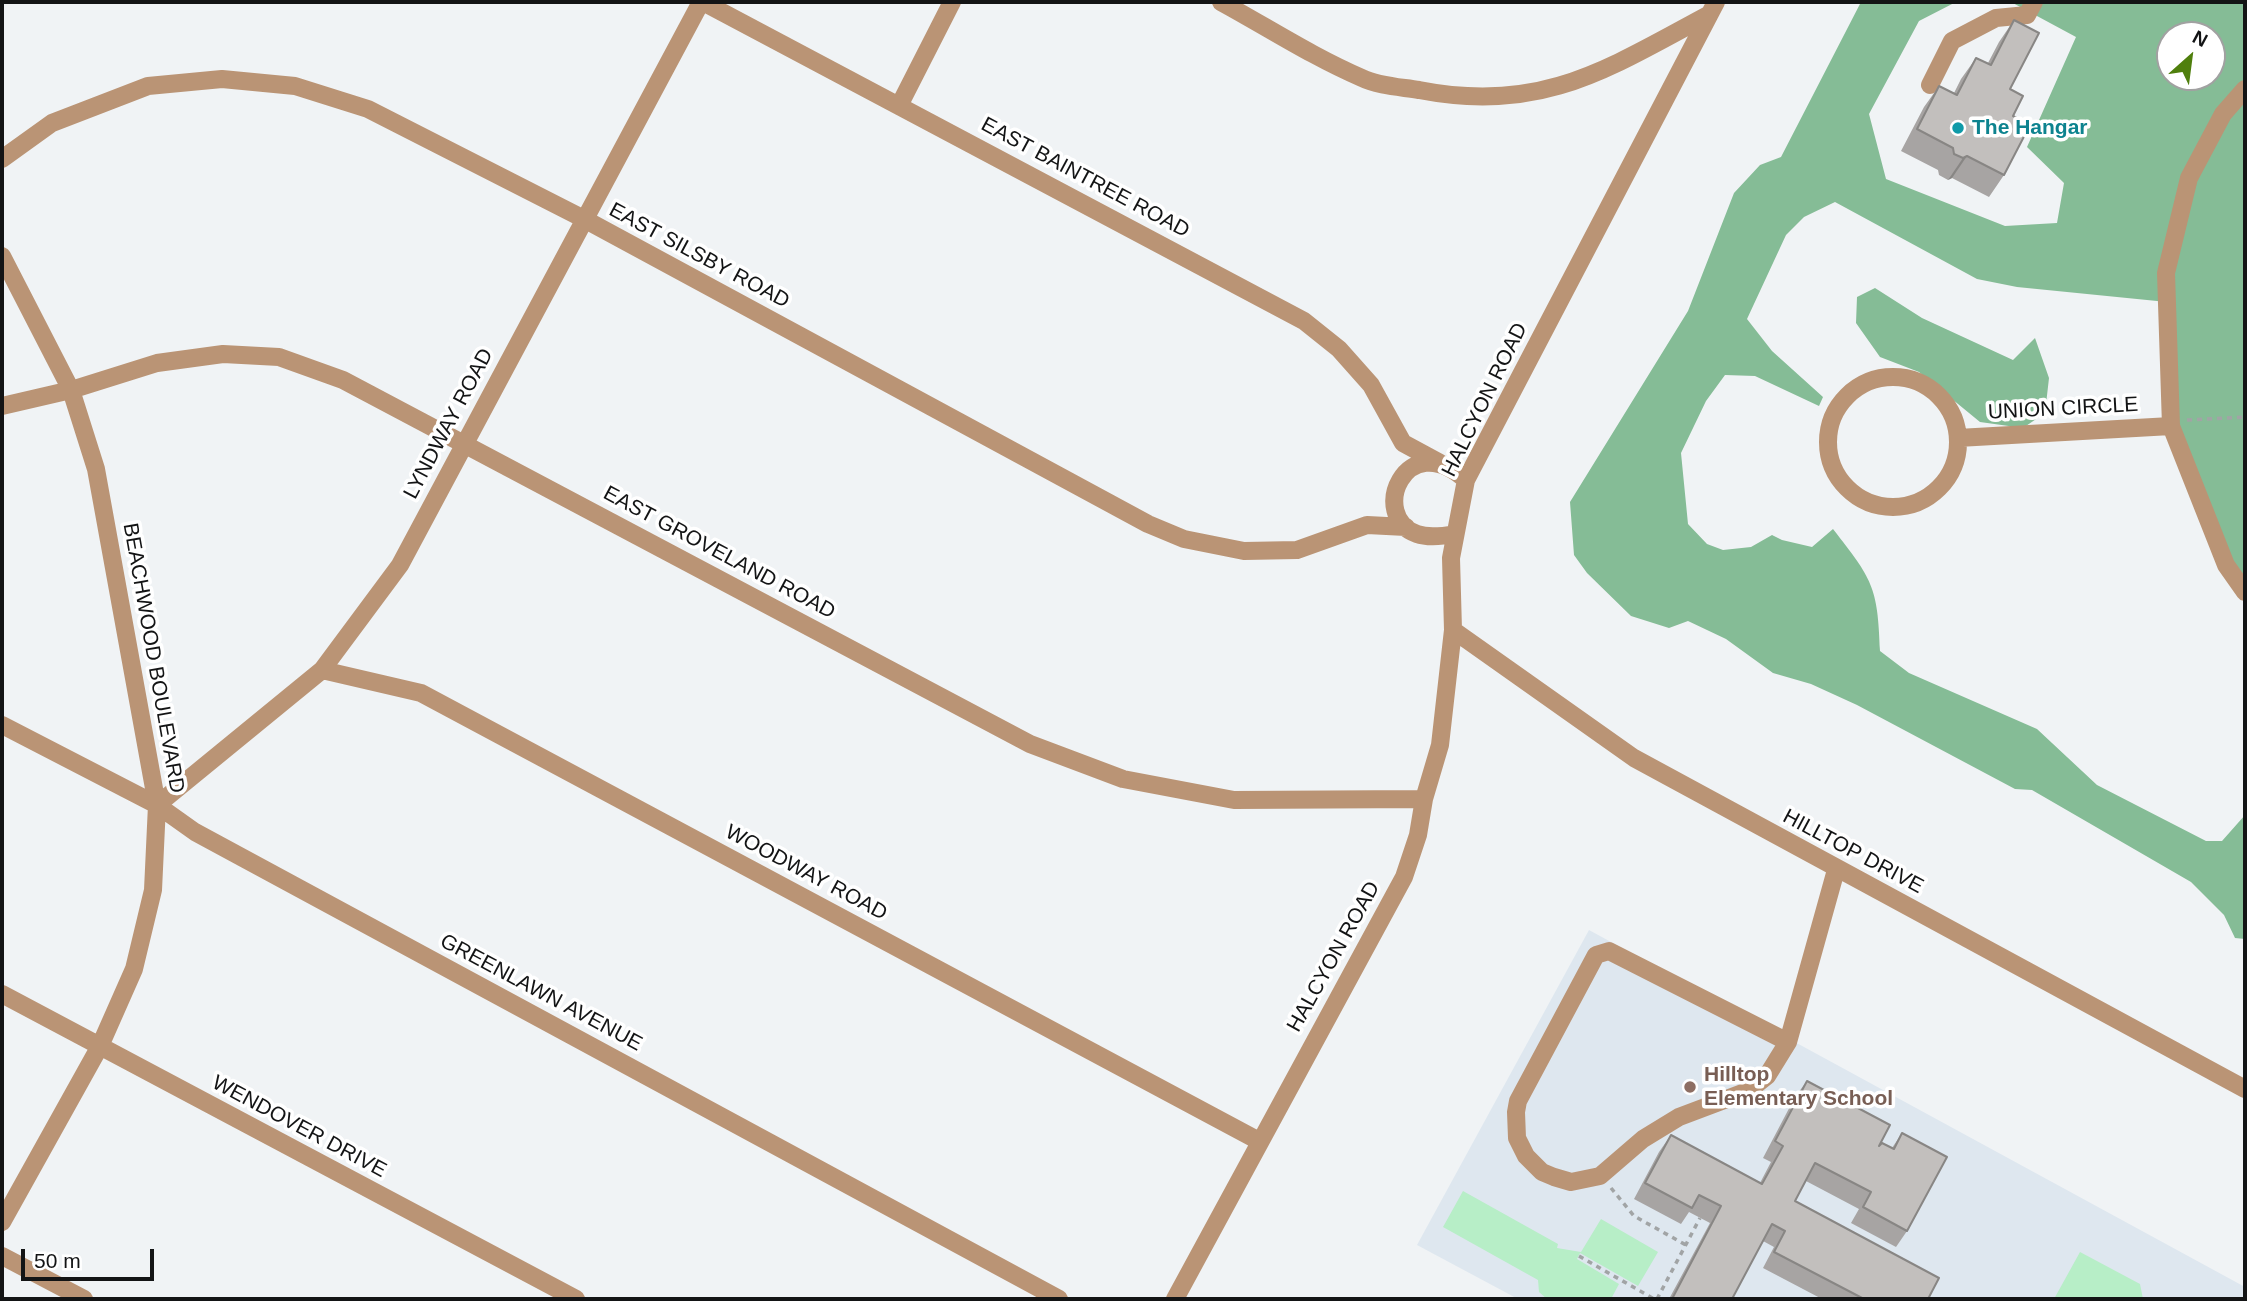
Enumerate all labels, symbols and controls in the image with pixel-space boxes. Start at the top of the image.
north arrow [2156,21,2226,91]
text: N [2189,26,2211,51]
street label: EAST BAINTREE ROAD [977,112,1193,244]
place label: The Hangar [1972,115,2088,141]
marker: The Hangar [1950,120,1966,136]
street label: EAST SILSBY ROAD [604,198,794,314]
street label: HALCYON ROAD [1437,319,1533,481]
street label: LYNDWAY ROAD [399,345,499,503]
street label: UNION CIRCLE [1987,392,2139,426]
street label: EAST GROVELAND ROAD [599,481,839,625]
street label: BEACHWOOD BOULEVARD [117,521,189,795]
street label: HILLTOP DRIVE [1778,804,1928,900]
street label: WOODWAY ROAD [721,820,891,926]
street label: HALCYON ROAD [1282,877,1386,1037]
street label: GREENLAWN AVENUE [436,929,646,1057]
place label: Hilltop Elementary School [1704,1062,1893,1112]
street label: WENDOVER DRIVE [208,1070,390,1184]
marker: Hilltop Elementary School [1682,1079,1698,1095]
scale bar [24,1234,158,1278]
text: 50 m [34,1249,81,1272]

